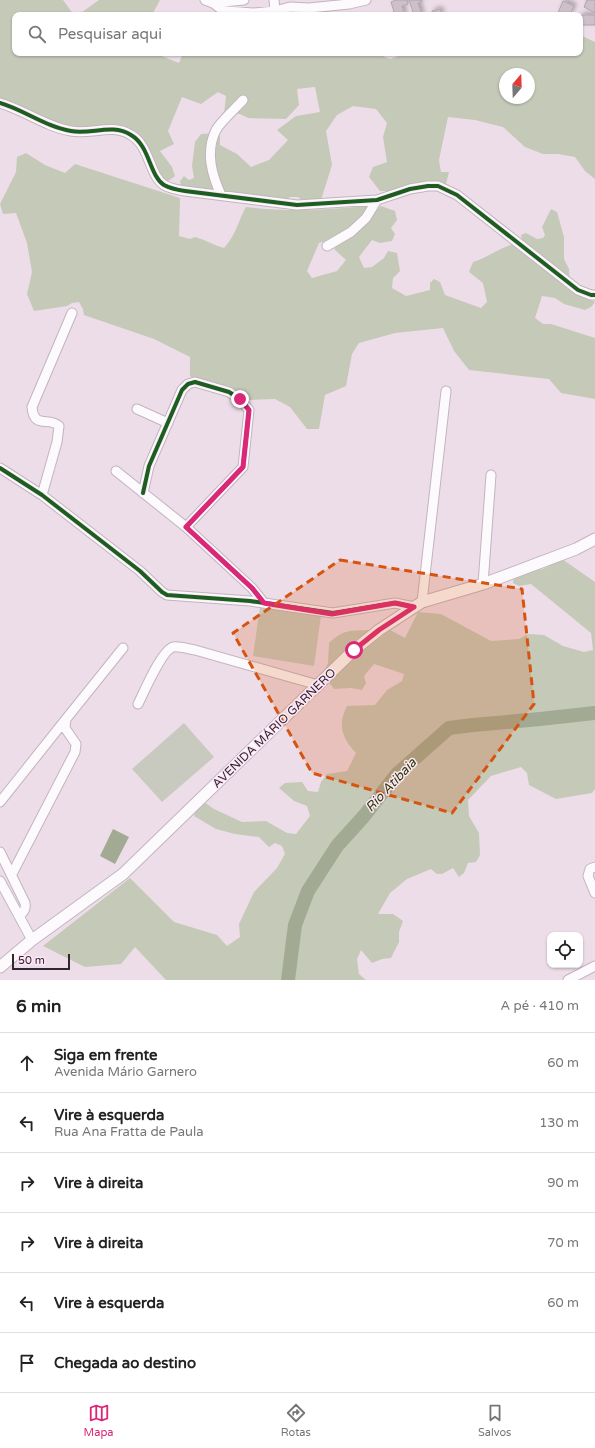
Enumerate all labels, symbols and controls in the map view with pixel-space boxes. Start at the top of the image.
search box [12,12,583,56]
icon: search [26,23,48,45]
text: Pesquisar aqui [58,25,162,43]
north arrow [499,68,535,104]
route end [231,390,249,408]
route start [345,641,363,659]
street label: AVENIDA MÁRIO GARNERO [209,665,339,791]
water label: Rio Atibaia [362,754,420,815]
map controls [547,932,583,968]
button: locate [547,932,583,968]
scale bar [12,952,70,971]
text: 50 m [18,954,45,967]
text: 6 min [16,996,61,1017]
text: A pé · 410 m [500,998,579,1014]
text: Siga em frente [54,1046,158,1064]
icon: ahead [16,1052,38,1074]
text: 60 m [547,1055,579,1071]
text: Avenida Mário Garnero [54,1064,197,1080]
text: Vire à esquerda [54,1106,164,1124]
icon: left [16,1112,38,1134]
text: 130 m [539,1115,579,1131]
text: Rua Ana Fratta de Paula [54,1124,203,1140]
icon: right [16,1172,38,1194]
text: Vire à direita [54,1174,143,1192]
text: 90 m [547,1175,579,1191]
icon: right [16,1232,38,1254]
text: Vire à direita [54,1234,143,1252]
text: 70 m [547,1235,579,1251]
icon: left [16,1292,38,1314]
text: Vire à esquerda [54,1294,164,1312]
text: 60 m [547,1295,579,1311]
icon: arrive [16,1352,38,1374]
text: Chegada ao destino [54,1354,196,1372]
tab: Mapa [84,1402,114,1439]
tab: Rotas [281,1402,311,1439]
tab: Salvos [478,1402,511,1439]

